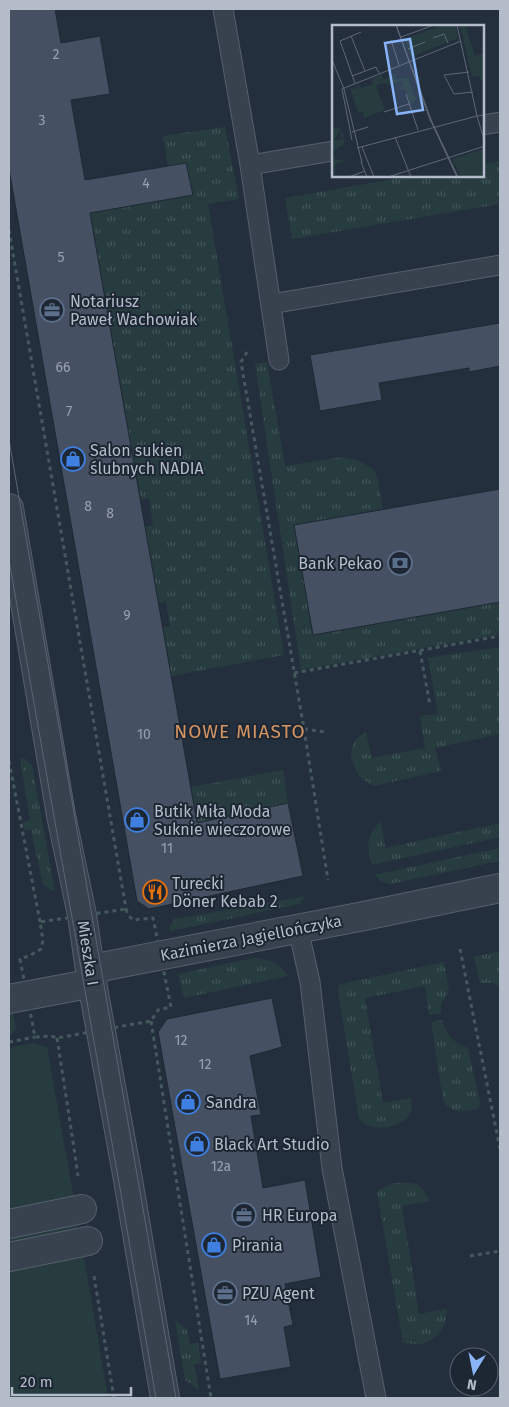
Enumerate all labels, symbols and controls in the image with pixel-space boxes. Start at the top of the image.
inset map [332,25,484,178]
house number: 2 [53,46,60,63]
house number: 3 [39,112,46,129]
house number: 4 [142,175,150,192]
house number: 5 [57,249,65,266]
place label: Notariusz Paweł Wachowiak [70,292,198,329]
office icon: Notariusz Paweł Wachowiak [39,297,65,323]
house number: 66 [56,359,70,376]
house number: 7 [66,403,72,420]
place label: Salon sukien ślubnych NADIA [90,441,204,478]
shop icon: Salon sukien ślubnych NADIA [60,446,86,472]
house number: 8 [84,498,92,515]
house number: 8 [106,505,114,522]
bank icon: Bank Pekao [387,550,413,576]
place label: Bank Pekao [298,554,382,573]
house number: 9 [123,607,131,624]
district label: NOWE MIASTO [174,720,306,743]
house number: 10 [137,726,151,743]
place label: Butik Miła Moda Suknie wieczorowe [154,802,291,839]
shop icon: Butik Miła Moda Suknie wieczorowe [124,807,150,833]
house number: 11 [161,840,173,857]
place label: Turecki Döner Kebab 2 [172,874,278,911]
restaurant icon: Turecki Döner Kebab 2 [142,879,168,905]
street label: Kazimierza Jagiellończyka [159,911,343,965]
street label: Mieszka I [73,919,103,987]
house number: 12 [175,1032,188,1049]
house number: 12 [199,1056,212,1073]
shop icon: Sandra [175,1089,201,1115]
place label: Sandra [206,1093,257,1112]
shop icon: Black Art Studio [184,1131,210,1157]
place label: Black Art Studio [214,1135,330,1154]
house number: 12a [211,1158,231,1175]
office icon: HR Europa [231,1202,257,1228]
place label: HR Europa [262,1206,338,1225]
shop icon: Pirania [201,1232,227,1258]
place label: Pirania [232,1236,283,1255]
office icon: PZU Agent [212,1280,238,1306]
place label: PZU Agent [242,1284,315,1303]
house number: 14 [244,1312,258,1329]
north arrow [449,1347,499,1397]
scale bar [12,1364,131,1396]
text: 20 m [20,1373,53,1391]
text: N [466,1375,478,1393]

